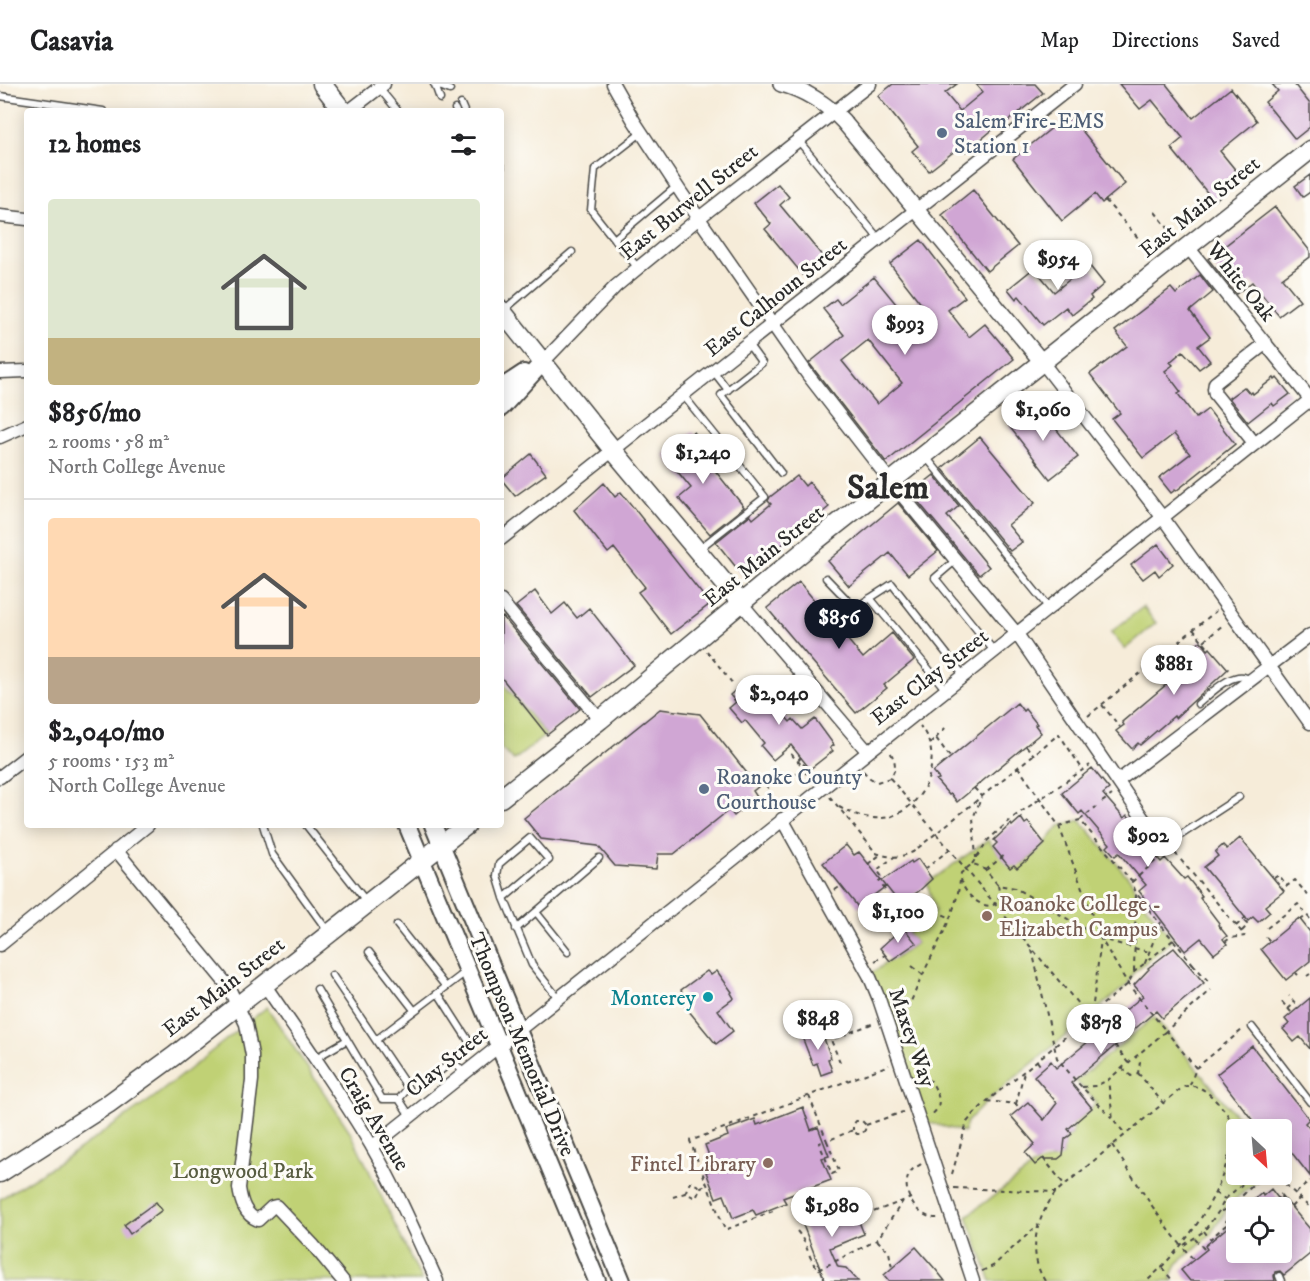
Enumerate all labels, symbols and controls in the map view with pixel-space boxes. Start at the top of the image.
text: Casavia [30,24,113,59]
text: Map [1040,28,1079,54]
text: Directions [1112,28,1199,54]
text: Saved [1232,28,1280,54]
place label: Salem Fire-EMS Station 1 [954,108,1104,160]
marker: Salem Fire-EMS Station 1 [935,126,949,140]
text: 12 homes [48,128,141,161]
icon: filters [447,128,480,161]
street label: East Burwell Street [614,138,764,266]
street label: East Main Street [1134,150,1266,264]
street label: East Calhoun Street [699,231,853,363]
street label: White Oak [1200,236,1281,327]
icon: home [210,238,318,346]
pin: $954 [1022,240,1094,291]
text: $954 [1037,247,1079,272]
pin: $993 [869,305,941,356]
text: $993 [886,312,924,337]
pin: $1,060 [994,391,1092,442]
text: $856/mo [48,397,141,430]
text: $1,060 [1015,398,1071,423]
text: 2 rooms · 58 m² [48,430,169,455]
pin: $1,240 [654,434,752,485]
text: $1,240 [675,441,731,466]
text: North College Avenue [48,455,225,480]
district label: Salem [847,467,929,509]
street label: East Main Street [698,499,830,613]
icon: home [210,557,318,665]
pin: $856 [803,599,875,650]
text: $856 [818,606,860,631]
street label: East Clay Street [866,623,994,731]
pin: $881 [1138,645,1210,696]
text: $881 [1155,652,1193,677]
pin: $2,040 [730,675,828,726]
text: $2,040 [749,682,809,707]
text: $2,040/mo [48,716,164,749]
text: 5 rooms · 153 m² [48,749,174,774]
place label: Roanoke County Courthouse [716,764,863,816]
text: North College Avenue [48,774,225,799]
marker: Roanoke County Courthouse [697,782,711,796]
pin: $902 [1112,817,1184,868]
text: $902 [1127,824,1169,849]
place label: Roanoke College - Elizabeth Campus [999,891,1161,943]
pin: $1,100 [849,893,947,944]
text: $1,100 [872,900,924,925]
marker: Roanoke College - Elizabeth Campus [980,909,994,923]
street label: Thompson Memorial Drive [462,929,581,1160]
street label: East Main Street [158,931,290,1043]
street label: Maxey Way [882,984,941,1091]
place label: Monterey [610,985,697,1012]
marker: Monterey [701,990,715,1004]
pin: $848 [782,1000,854,1051]
pin: $878 [1065,1004,1137,1055]
text: $848 [797,1007,839,1032]
text: $878 [1080,1011,1122,1036]
street label: Clay Street [400,1021,493,1103]
street label: Craig Avenue [332,1062,415,1176]
north arrow [1226,1119,1292,1185]
map controls [1226,1119,1292,1263]
place label: Fintel Library [630,1151,757,1178]
marker: Fintel Library [761,1156,775,1170]
park label: Longwood Park [172,1158,314,1185]
pin: $1,980 [783,1187,881,1238]
text: $1,980 [805,1194,859,1219]
button: locate [1226,1197,1292,1263]

